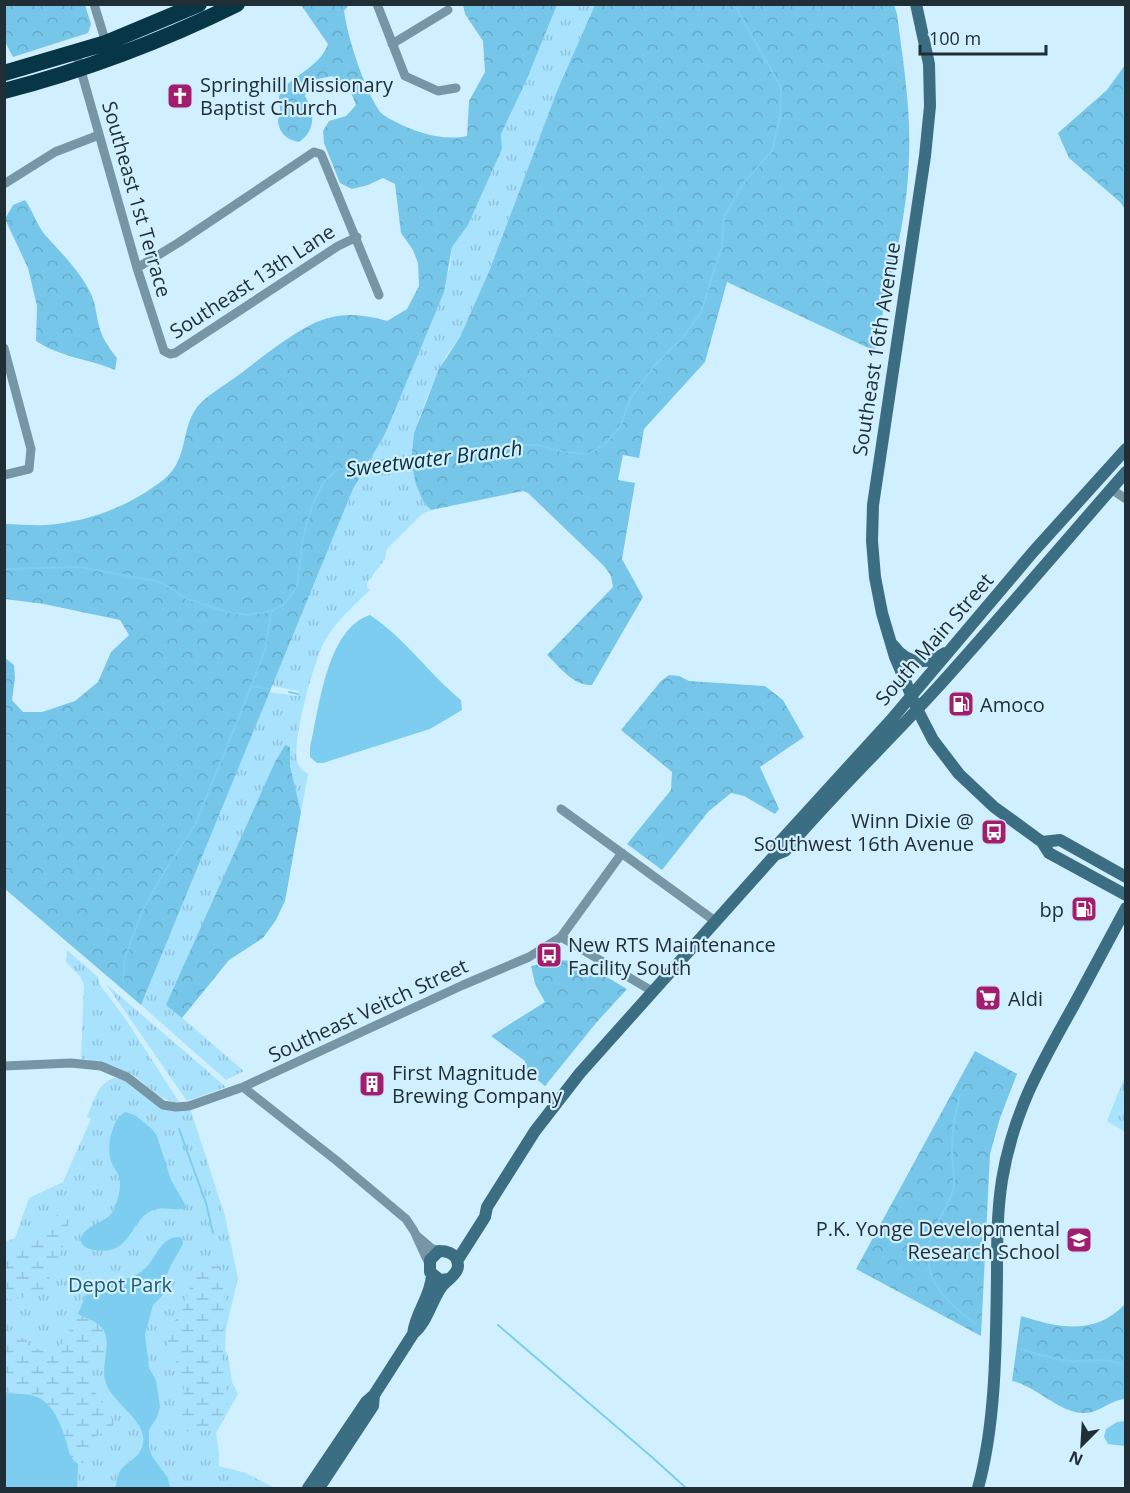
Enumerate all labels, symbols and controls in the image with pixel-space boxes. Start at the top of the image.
scale bar [920,18,1046,56]
text: 100 m [929,26,981,50]
place label: Springhill Missionary Baptist Church [200,71,394,121]
church icon: Springhill Missionary Baptist Church [165,81,195,111]
street label: Southeast 1st Terrace [96,98,178,300]
street label: Southeast 13th Lane [164,218,340,344]
street label: Southeast 16th Avenue [846,240,906,458]
water label: Sweetwater Branch [344,433,524,483]
street label: South Main Street [869,567,999,711]
fuel station icon: Amoco [946,689,976,719]
place label: Amoco [980,691,1045,718]
place label: Winn Dixie @ Southwest 16th Avenue [754,807,974,857]
bus stop icon: Winn Dixie @ Southwest 16th Avenue [979,817,1009,847]
fuel station icon: bp [1069,894,1099,924]
place label: bp [1040,896,1064,923]
place label: New RTS Maintenance Facility South [568,931,776,981]
bus stop icon: New RTS Maintenance Facility South [534,940,564,970]
street label: Southeast Veitch Street [264,952,472,1068]
supermarket icon: Aldi [973,983,1003,1013]
place label: Aldi [1008,985,1043,1012]
place label: First Magnitude Brewing Company [392,1059,563,1109]
building icon: First Magnitude Brewing Company [357,1069,387,1099]
place label: P.K. Yonge Developmental Research School [816,1215,1060,1265]
school or university icon: P.K. Yonge Developmental Research School [1064,1225,1094,1255]
park label: Depot Park [68,1271,173,1298]
north arrow [1052,1415,1112,1475]
text: N [1065,1446,1086,1471]

